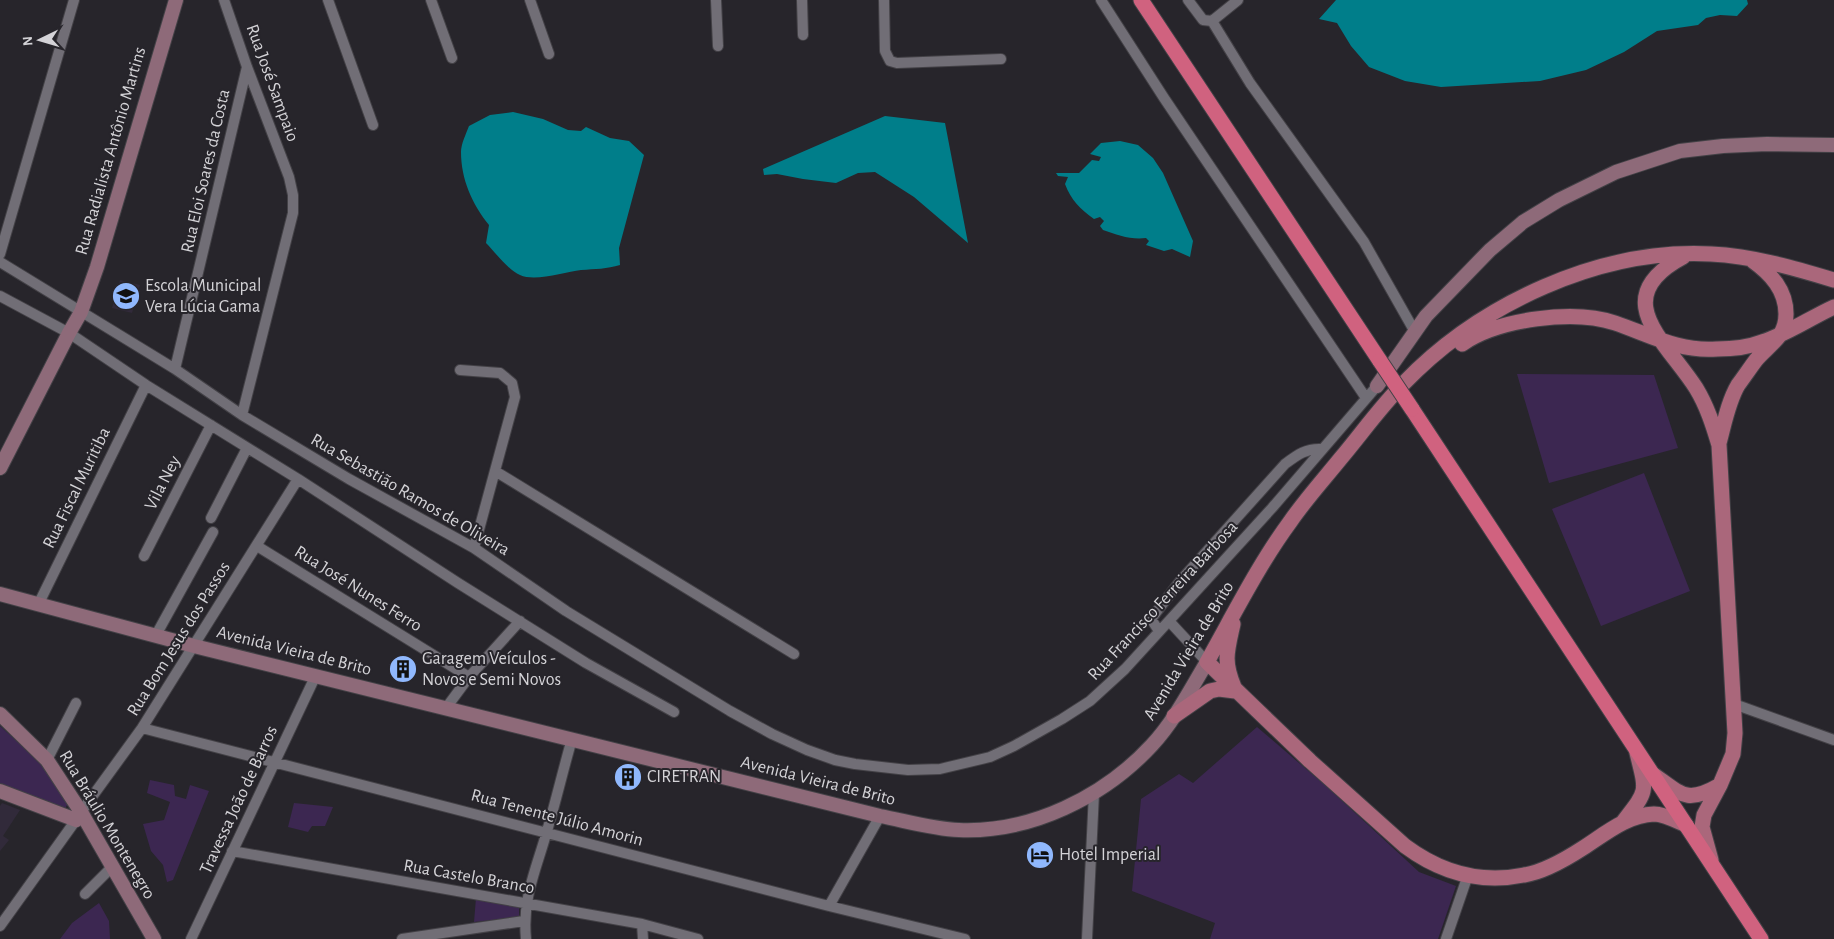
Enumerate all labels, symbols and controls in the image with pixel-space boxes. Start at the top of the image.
north arrow [15,15,65,65]
street label: Rua José Sampaio [242,22,302,144]
text: N [21,36,35,47]
street label: Rua Radialista Antônio Martins [73,45,149,257]
street label: Rua Eloi Soares da Costa [178,87,234,255]
place label: Escola Municipal Vera Lúcia Gama [145,277,262,316]
school or university icon: Escola Municipal Vera Lúcia Gama [111,281,141,311]
street label: Rua Fiscal Muritiba [40,425,114,551]
street label: Rua Sebastião Ramos de Oliveira [307,431,513,559]
street label: Vila Ney [142,453,184,513]
street label: Rua Francisco Ferreira Barbosa [1085,518,1241,684]
street label: Rua José Nunes Ferro [291,543,425,635]
street label: Rua Bom Jesus dos Passos [124,559,234,719]
street label: Avenida Vieira de Brito [1140,578,1238,724]
street label: Avenida Vieira de Brito [215,623,373,679]
place label: Garagem Veículos - Novos e Semi Novos [422,650,561,689]
building icon: Garagem Veículos - Novos e Semi Novos [388,654,418,684]
street label: Travessa João de Barros [197,723,281,877]
street label: Rua Bráulio Montenegro [56,748,158,903]
street label: Avenida Vieira de Brito [739,753,897,809]
building icon: CIRETRAN [613,762,643,792]
place label: CIRETRAN [647,768,721,786]
street label: Rua Tenente Júlio Amorin [469,786,645,850]
hotel icon: Hotel Imperial [1025,840,1055,870]
place label: Hotel Imperial [1059,846,1160,864]
street label: Rua Castelo Branco [402,857,536,897]

